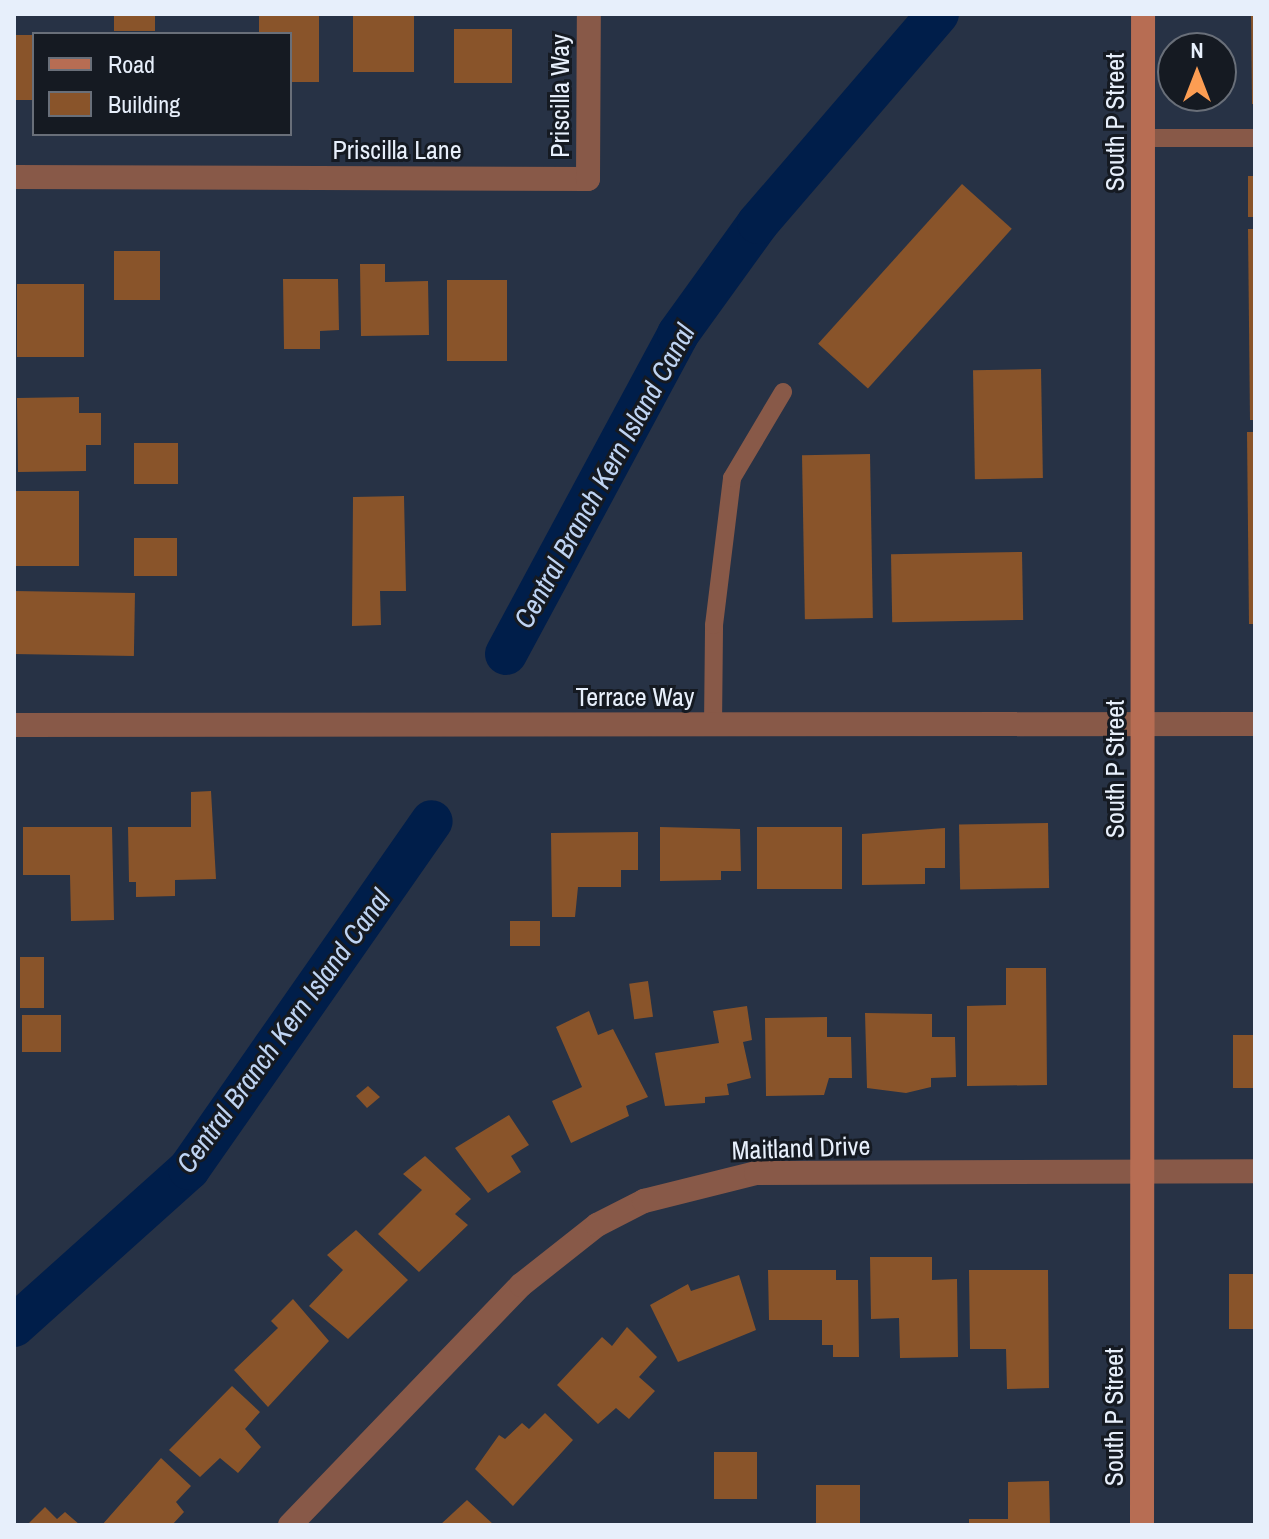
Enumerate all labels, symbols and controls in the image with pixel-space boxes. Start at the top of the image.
legend [32,32,292,136]
north arrow [1157,32,1237,112]
street label: Priscilla Way [544,34,576,158]
text: N [1190,35,1204,65]
text: Road [108,48,155,80]
street label: South P Street [1099,53,1131,191]
text: Building [108,88,180,120]
street label: Priscilla Lane [332,134,462,166]
water label: Central Branch Kern Island Canal [506,318,702,634]
street label: Terrace Way [576,681,694,713]
street label: South P Street [1099,700,1131,838]
water label: Central Branch Kern Island Canal [169,883,397,1179]
street label: Maitland Drive [731,1130,871,1166]
street label: South P Street [1098,1348,1130,1486]

